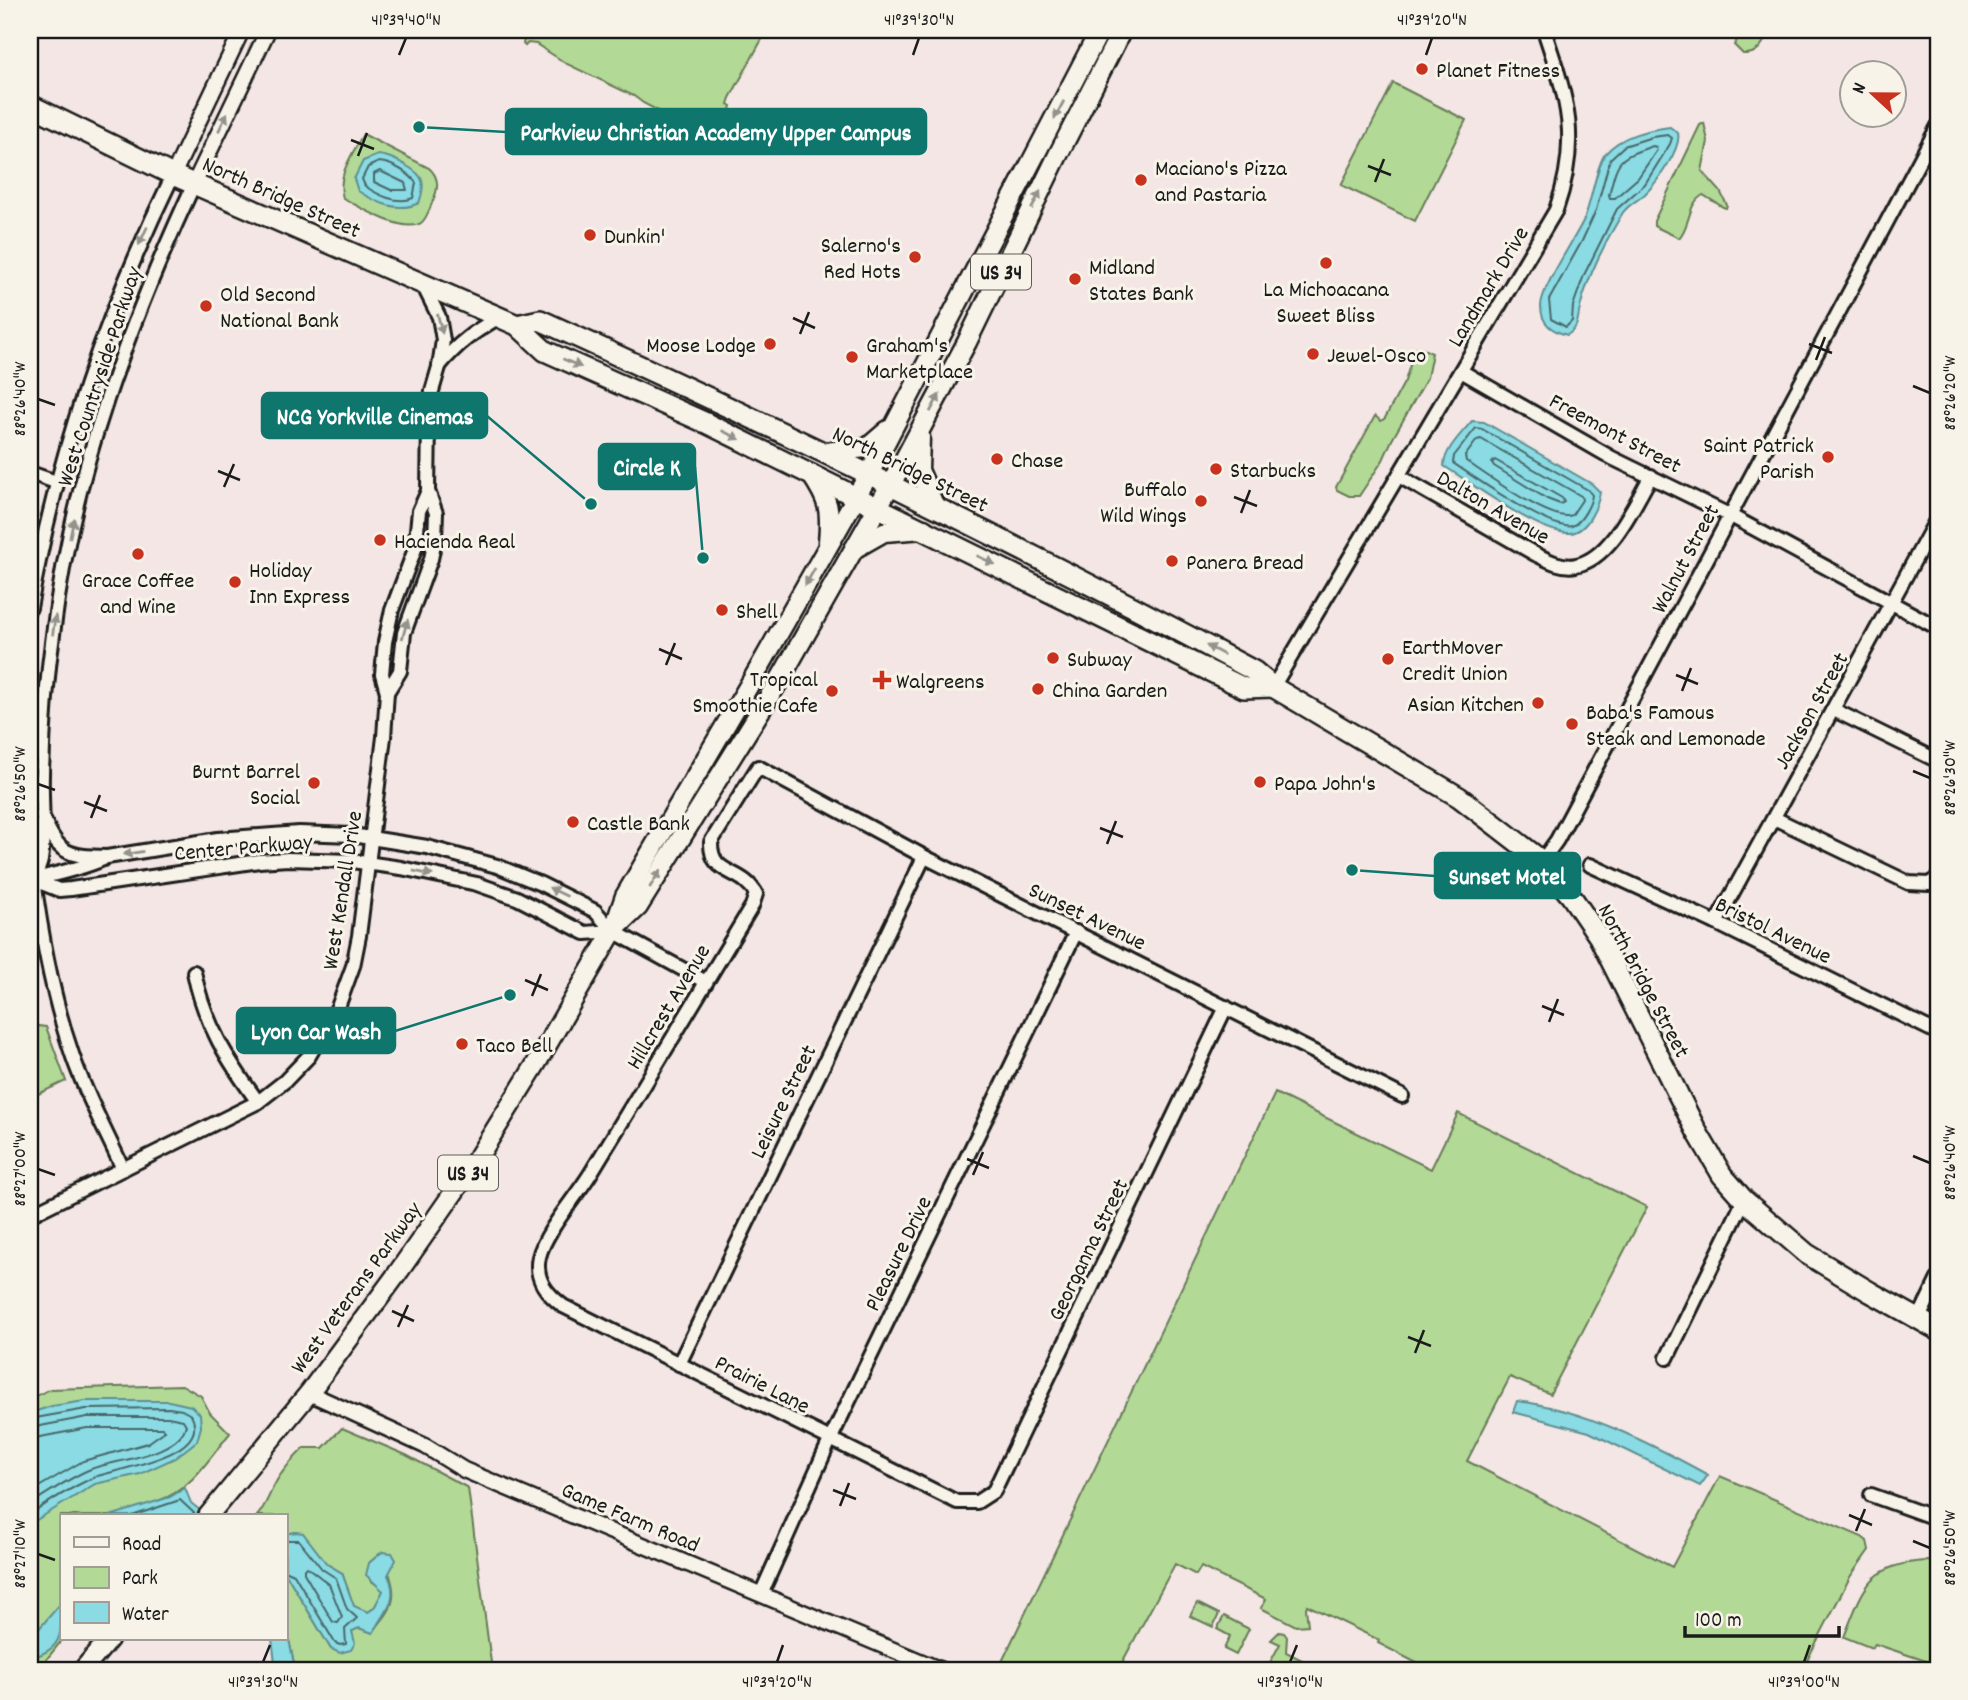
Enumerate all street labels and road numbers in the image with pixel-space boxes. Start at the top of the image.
street label: North Bridge Street [196,150,365,249]
street label: Landmark Drive [1441,221,1539,354]
road number: US 34 [971,254,1031,290]
street label: West Countryside Parkway [50,262,153,491]
street label: Freemont Street [1542,386,1686,484]
street label: North Bridge Street [826,419,993,523]
street label: Dalton Avenue [1430,463,1555,555]
street label: Walnut Street [1644,499,1730,620]
street label: Jackson Street [1767,647,1859,776]
street label: West Kendall Drive [316,809,373,972]
street label: Center Parkway [173,827,314,872]
street label: Sunset Avenue [1022,875,1151,961]
street label: Bristol Avenue [1709,890,1836,975]
street label: North Bridge Street [1587,899,1696,1065]
street label: Hillcrest Avenue [619,939,721,1077]
street label: Leisure Street [743,1040,827,1165]
road number: US 34 [438,1156,498,1190]
street label: Georganna Street [1041,1174,1139,1327]
street label: Pleasure Drive [858,1191,942,1318]
street label: West Veterans Parkway [284,1196,432,1382]
street label: Prairie Lane [708,1348,815,1424]
street label: Game Farm Road [555,1475,704,1563]

